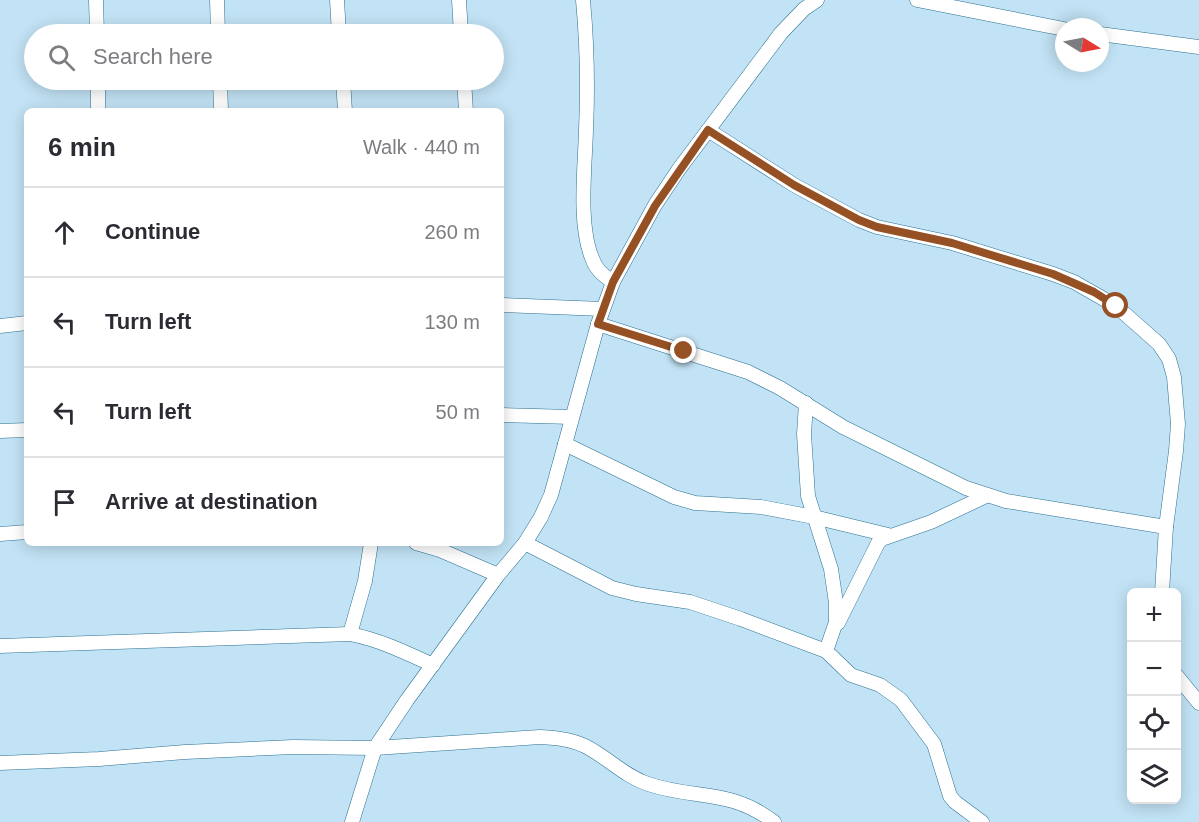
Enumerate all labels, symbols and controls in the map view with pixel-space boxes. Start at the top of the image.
north arrow [1055,18,1109,72]
search box [24,24,504,90]
icon: search [45,41,78,74]
text: Search here [93,44,213,69]
text: 6 min [48,132,116,162]
text: Walk · 440 m [363,136,480,158]
icon: ahead [48,216,81,249]
text: Continue [105,219,200,244]
text: 260 m [424,221,480,243]
route start [1102,292,1128,318]
icon: left [48,306,81,339]
text: Turn left [105,309,191,334]
text: 130 m [424,311,480,333]
route end [670,337,696,363]
icon: left [48,396,81,429]
text: Turn left [105,399,191,424]
text: 50 m [436,401,480,423]
icon: arrive [48,486,81,519]
text: Arrive at destination [105,489,318,514]
map controls [1127,588,1181,804]
button: + [1127,588,1181,642]
button: − [1127,642,1181,696]
button: locate [1127,696,1181,750]
button: layers [1127,750,1181,804]

